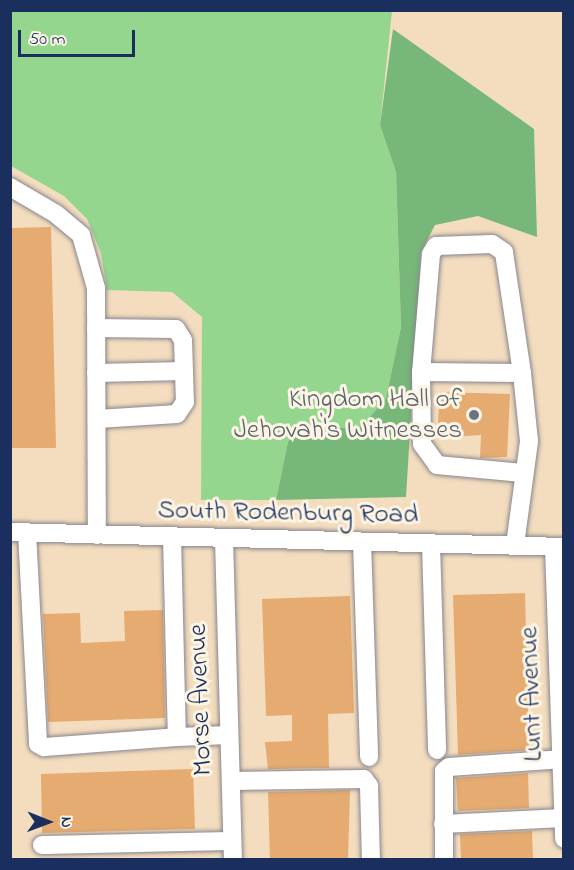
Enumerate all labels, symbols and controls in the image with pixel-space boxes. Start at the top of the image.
scale bar [21,18,138,56]
text: 50 m [29,27,66,53]
place label: Kingdom Hall of Jehovah's Witnesses [234,383,462,446]
marker: Kingdom Hall of Jehovah's Witnesses [467,408,481,422]
street label: South Rodenburg Road [157,495,419,531]
street label: Morse Avenue [182,623,220,777]
street label: Lunt Avenue [513,626,551,762]
north arrow [18,792,78,852]
text: N [54,817,78,828]

